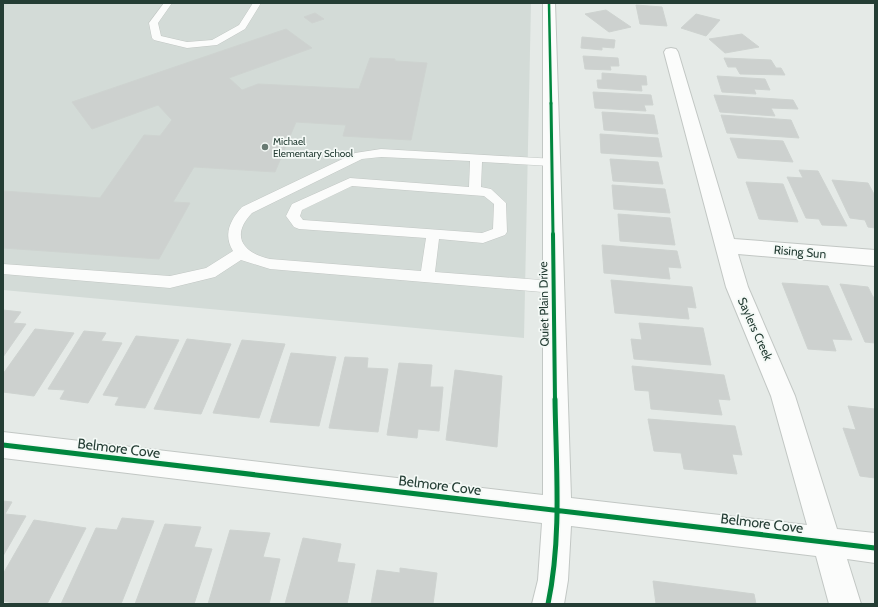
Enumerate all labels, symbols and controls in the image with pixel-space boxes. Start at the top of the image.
place label: Michael Elementary School [273,135,354,160]
marker: Michael Elementary School [260,142,270,152]
street label: Rising Sun [773,242,827,261]
street label: Quiet Plain Drive [535,261,552,347]
street label: Saylers Creek [735,295,776,363]
street label: Belmore Cove [77,434,161,462]
street label: Belmore Cove [398,471,482,499]
street label: Belmore Cove [720,509,804,537]

